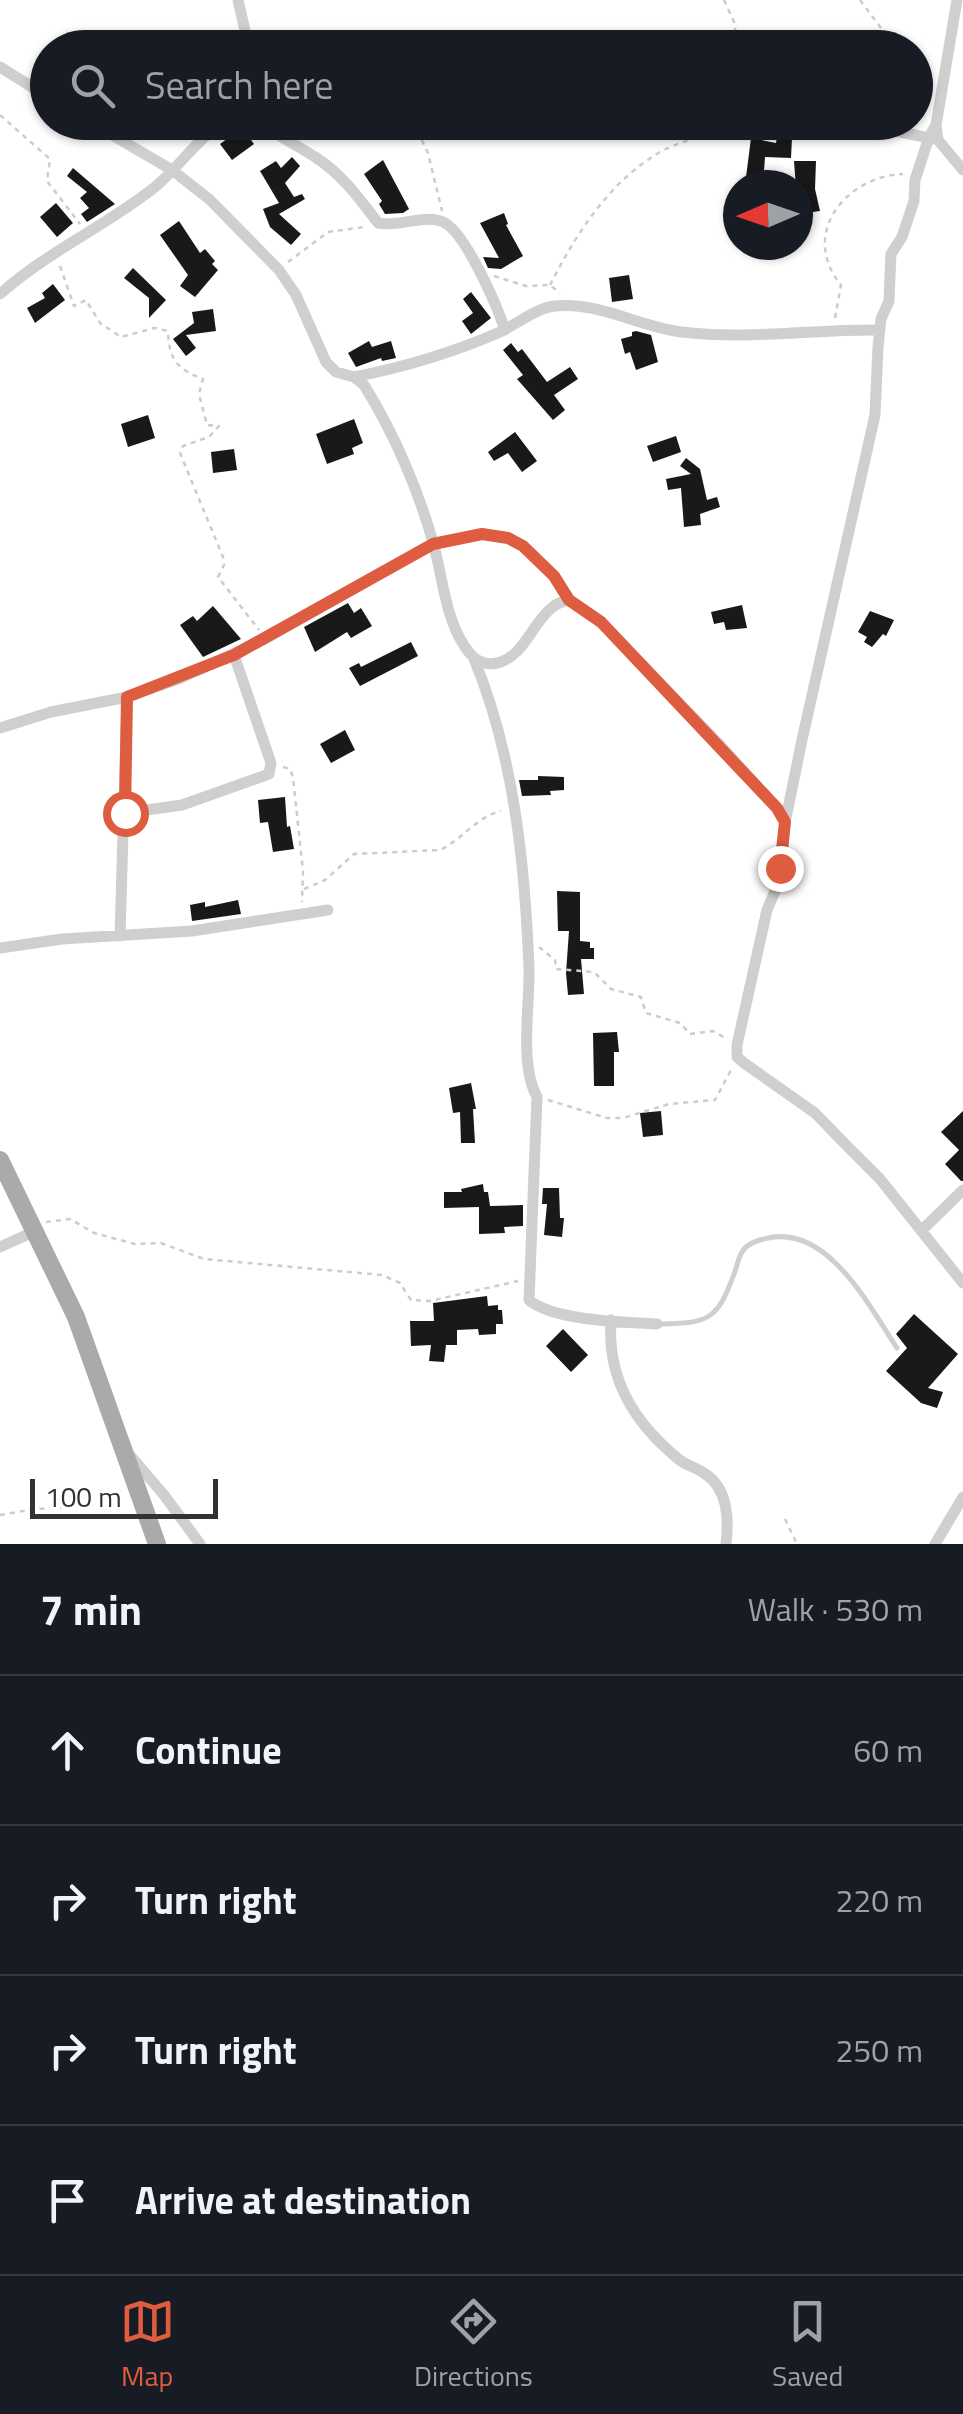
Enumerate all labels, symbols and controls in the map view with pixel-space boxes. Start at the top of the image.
search box [30,30,933,140]
text: Search here [145,56,333,114]
icon: search [65,58,120,113]
north arrow [723,170,813,260]
route start [103,791,149,837]
route end [758,846,804,892]
scale bar [30,1474,218,1518]
text: 100 m [45,1475,122,1518]
text: 7 min [40,1577,142,1641]
text: Walk · 530 m [748,1585,923,1633]
text: Continue [135,1721,282,1779]
icon: ahead [40,1723,95,1778]
text: 60 m [853,1726,923,1774]
text: Turn right [135,1871,297,1929]
icon: right [40,1873,95,1928]
text: 220 m [835,1876,923,1924]
text: Turn right [135,2021,297,2079]
icon: right [40,2023,95,2078]
text: 250 m [835,2026,923,2074]
text: Arrive at destination [135,2171,471,2229]
icon: arrive [40,2173,95,2228]
tab: Map [120,2294,175,2397]
tab: Directions [414,2294,533,2397]
tab: Saved [772,2294,843,2397]

